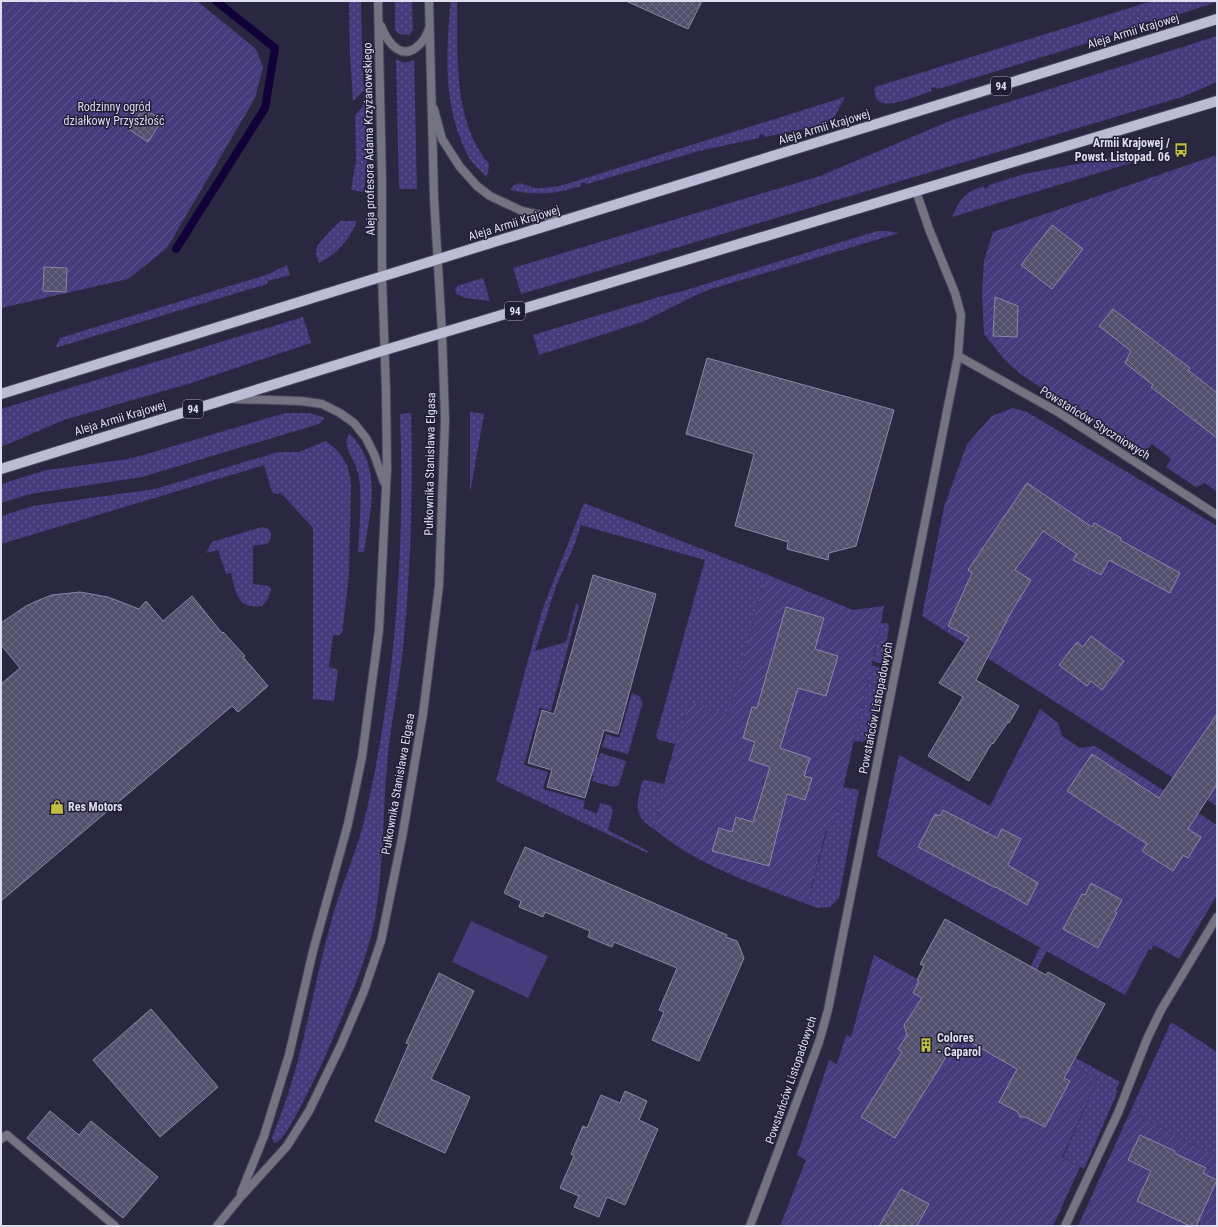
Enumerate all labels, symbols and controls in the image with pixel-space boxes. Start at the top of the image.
street label: Aleja Armii Krajowej [1086,10,1180,52]
street label: Aleja profesora Adama Krzyżanowskiego [360,42,378,236]
road number: 94 [991,77,1011,95]
park label: Rodzinny ogród działkowy Przyszłość [63,100,165,128]
street label: Aleja Armii Krajowej [777,106,871,148]
place label: Armii Krajowej / Powst. Listopad. 06 [1075,136,1170,164]
bus stop icon: Armii Krajowej / Powst. Listopad. 06 [1173,142,1189,158]
street label: Aleja Armii Krajowej [467,202,561,244]
road number: 94 [505,302,525,320]
street label: Powstańców Styczniowych [1037,383,1153,463]
street label: Pułkownika Stanisława Elgasa [422,392,438,536]
street label: Aleja Armii Krajowej [73,397,167,439]
road number: 94 [183,400,203,418]
street label: Powstańców Listopadowych [856,641,896,775]
street label: Pułkownika Stanisława Elgasa [379,712,417,856]
shop icon: Res Motors [49,799,65,815]
place label: Res Motors [68,800,123,814]
street label: Powstańców Listopadowych [763,1014,820,1146]
place label: Colores - Caparol [937,1031,981,1059]
building icon: Colores - Caparol [918,1037,934,1053]

